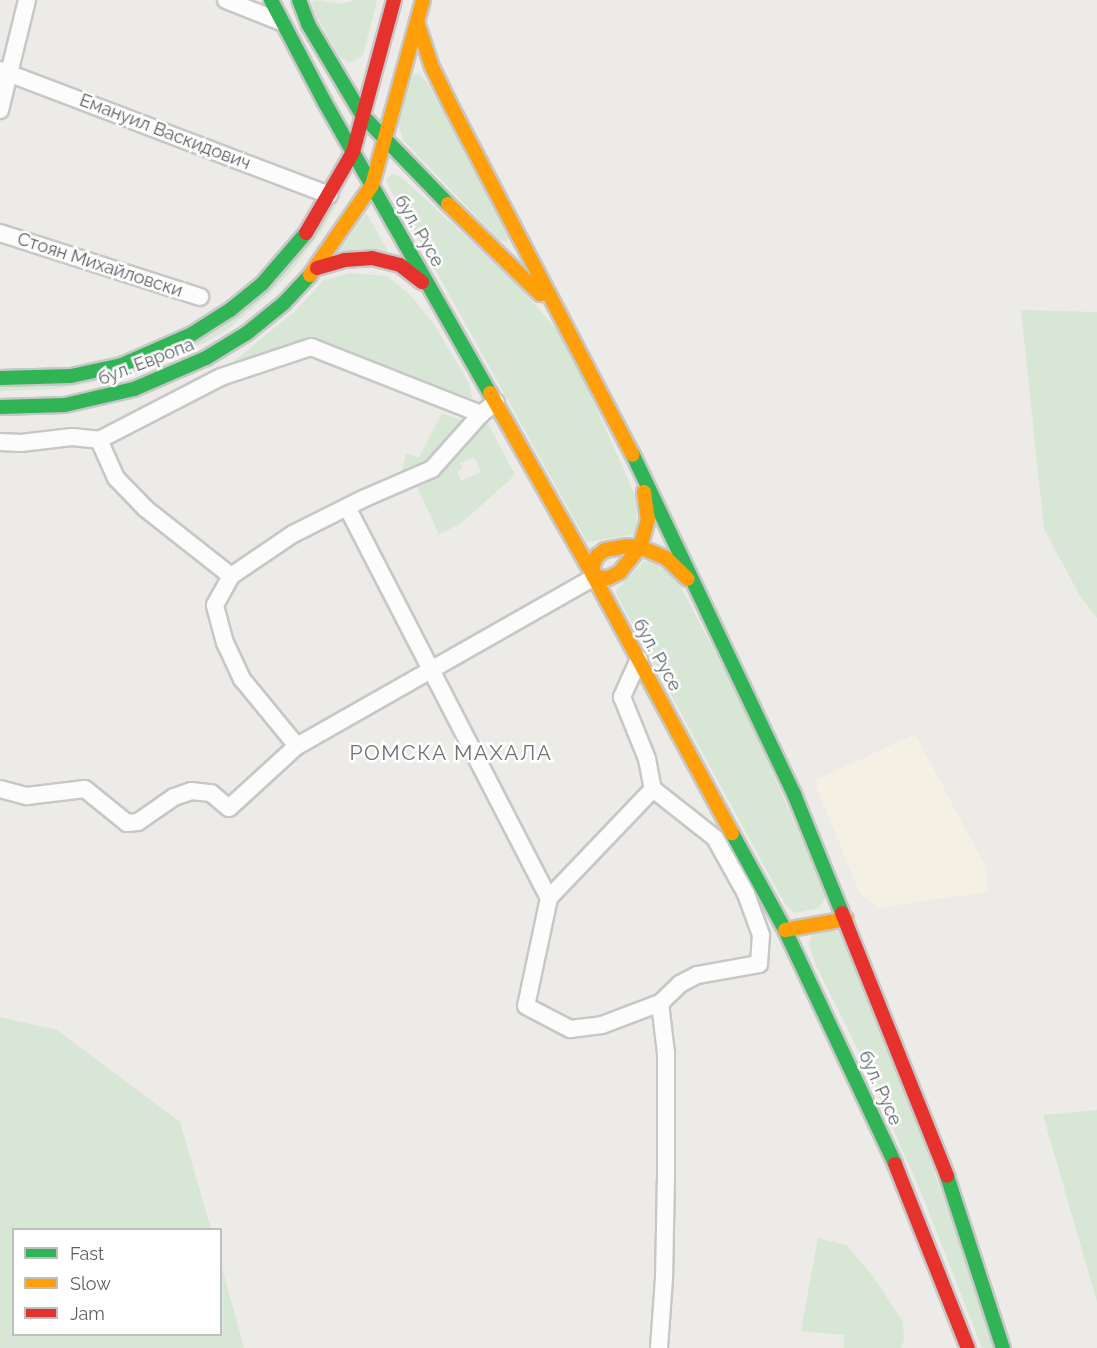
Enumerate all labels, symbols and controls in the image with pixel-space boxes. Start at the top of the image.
street label: Емануил Васкидович [76,89,254,175]
street label: бул. Русе [390,191,448,271]
street label: Стоян Михайловски [15,228,185,302]
street label: бул. Европа [95,334,197,390]
street label: бул. Русе [628,615,686,695]
district label: РОМСКА МАХАЛА [349,740,553,766]
street label: бул. Русе [854,1047,906,1129]
legend [12,1228,222,1336]
text: Fast [70,1243,104,1264]
text: Slow [70,1273,111,1294]
text: Jam [70,1303,105,1324]

